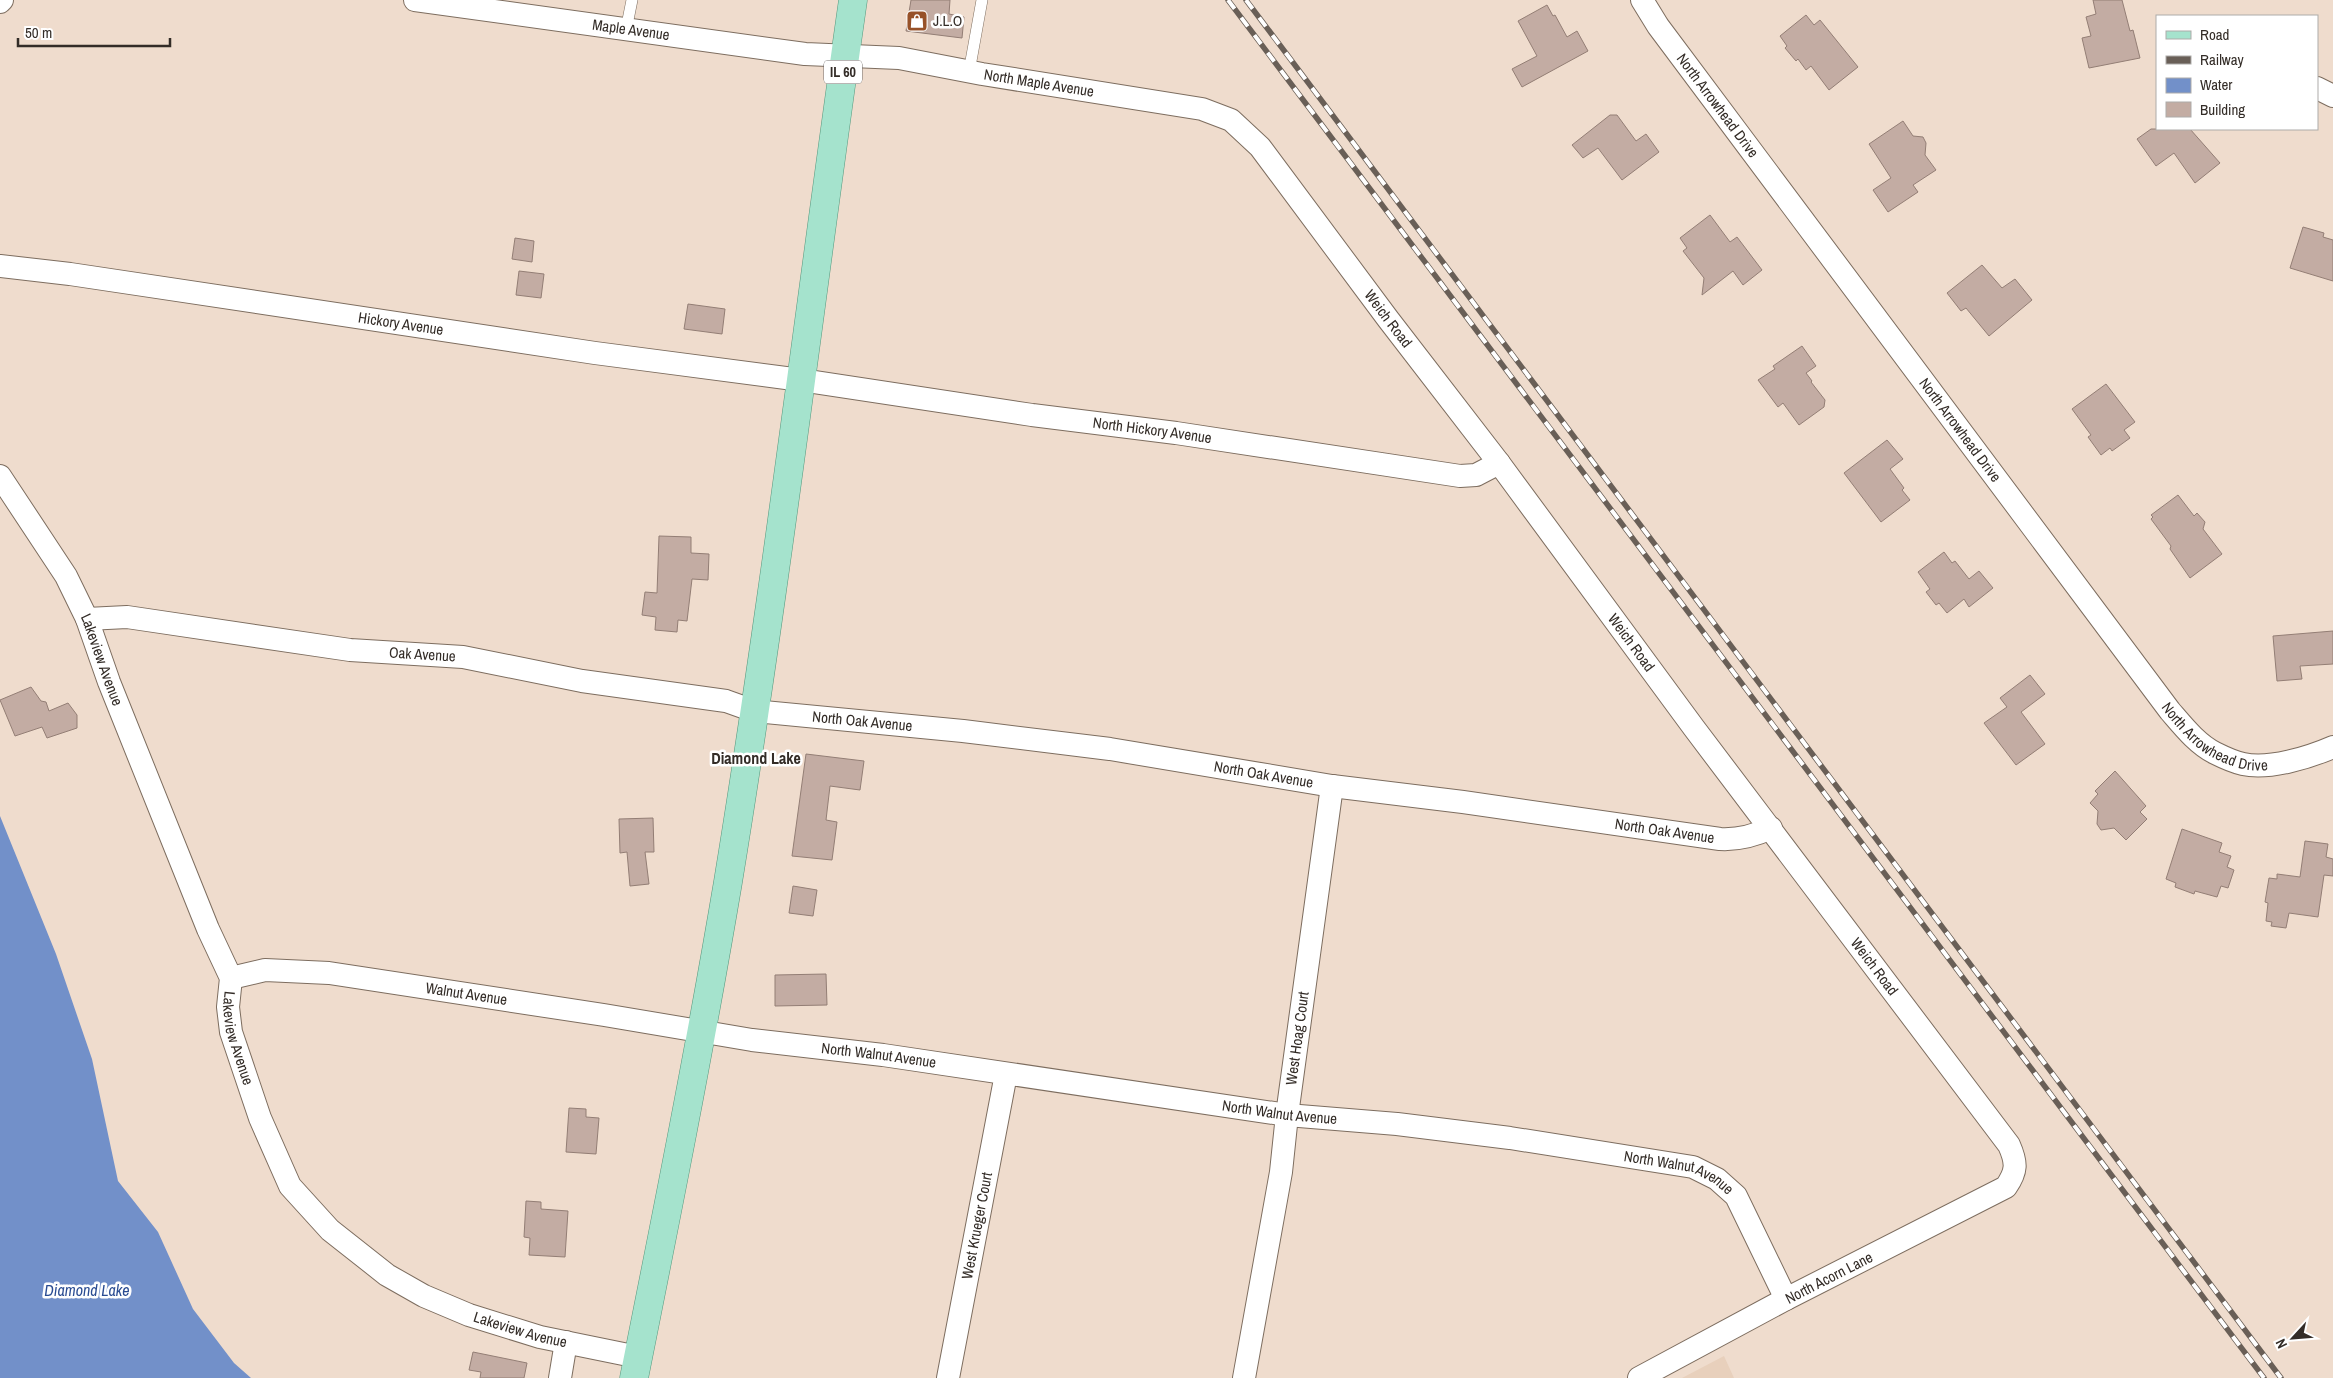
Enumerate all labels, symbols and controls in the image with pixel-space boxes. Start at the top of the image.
shop icon: J.L.O [905,9,929,33]
place label: J.L.O [933,10,962,31]
street label: Maple Avenue [591,14,671,45]
scale bar [18,15,170,47]
legend [2156,15,2318,130]
text: 50 m [25,22,52,43]
text: Road [2200,24,2229,45]
street label: North Arrowhead Drive [1672,49,1764,162]
text: Railway [2200,49,2245,70]
road number: IL 60 [824,61,862,84]
street label: North Maple Avenue [982,63,1096,102]
text: Water [2200,74,2232,95]
text: Building [2200,99,2245,120]
street label: Weich Road [1360,285,1417,352]
street label: Hickory Avenue [357,307,445,340]
street label: North Arrowhead Drive [1915,373,2006,486]
street label: North Hickory Avenue [1092,412,1213,448]
street label: Weich Road [1603,609,1660,676]
street label: Lakeview Avenue [76,610,128,709]
street label: Oak Avenue [388,641,457,667]
street label: North Arrowhead Drive [2157,698,2268,776]
street label: North Oak Avenue [811,706,913,736]
district label: Diamond Lake [711,747,801,769]
street label: North Oak Avenue [1212,756,1315,793]
street label: North Oak Avenue [1614,813,1716,848]
street label: Weich Road [1846,933,1903,1000]
street label: Walnut Avenue [424,977,509,1010]
street label: Lakeview Avenue [218,990,259,1088]
street label: West Hoag Court [1280,990,1314,1086]
street label: North Walnut Avenue [820,1037,938,1073]
street label: North Walnut Avenue [1221,1095,1338,1129]
street label: North Walnut Avenue [1622,1145,1739,1199]
street label: West Krueger Court [956,1170,997,1281]
street label: North Acorn Lane [1781,1246,1876,1309]
water label: Diamond Lake [44,1279,130,1301]
street label: Lakeview Avenue [471,1306,569,1352]
north arrow [2268,1313,2318,1363]
text: N [2271,1336,2291,1351]

